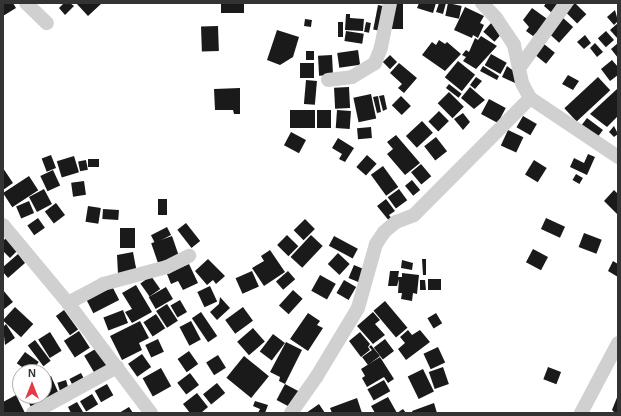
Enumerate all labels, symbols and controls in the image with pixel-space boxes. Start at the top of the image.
north arrow [12,364,52,404]
text: N [28,367,36,379]

